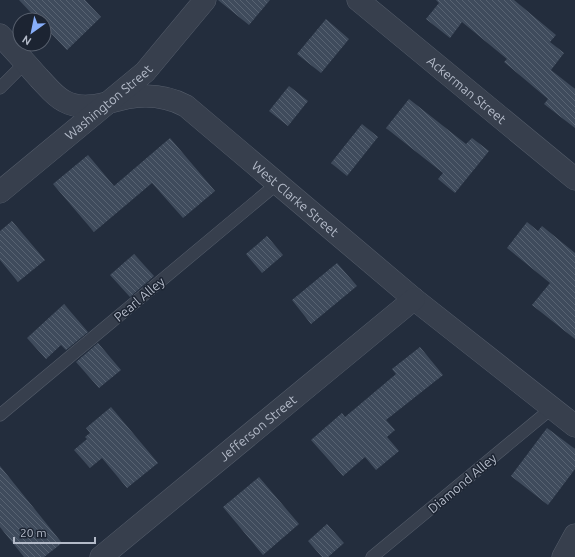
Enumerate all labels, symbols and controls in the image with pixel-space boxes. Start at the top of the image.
north arrow [12,12,52,52]
text: N [20,33,33,48]
street label: Ackerman Street [425,53,509,126]
street label: Washington Street [62,62,155,142]
street label: West Clarke Street [249,158,341,239]
street label: Pearl Alley [111,274,167,324]
street label: Jefferson Street [216,392,299,464]
street label: Diamond Alley [425,450,499,516]
scale bar [14,519,95,545]
text: 20 m [20,526,47,539]

